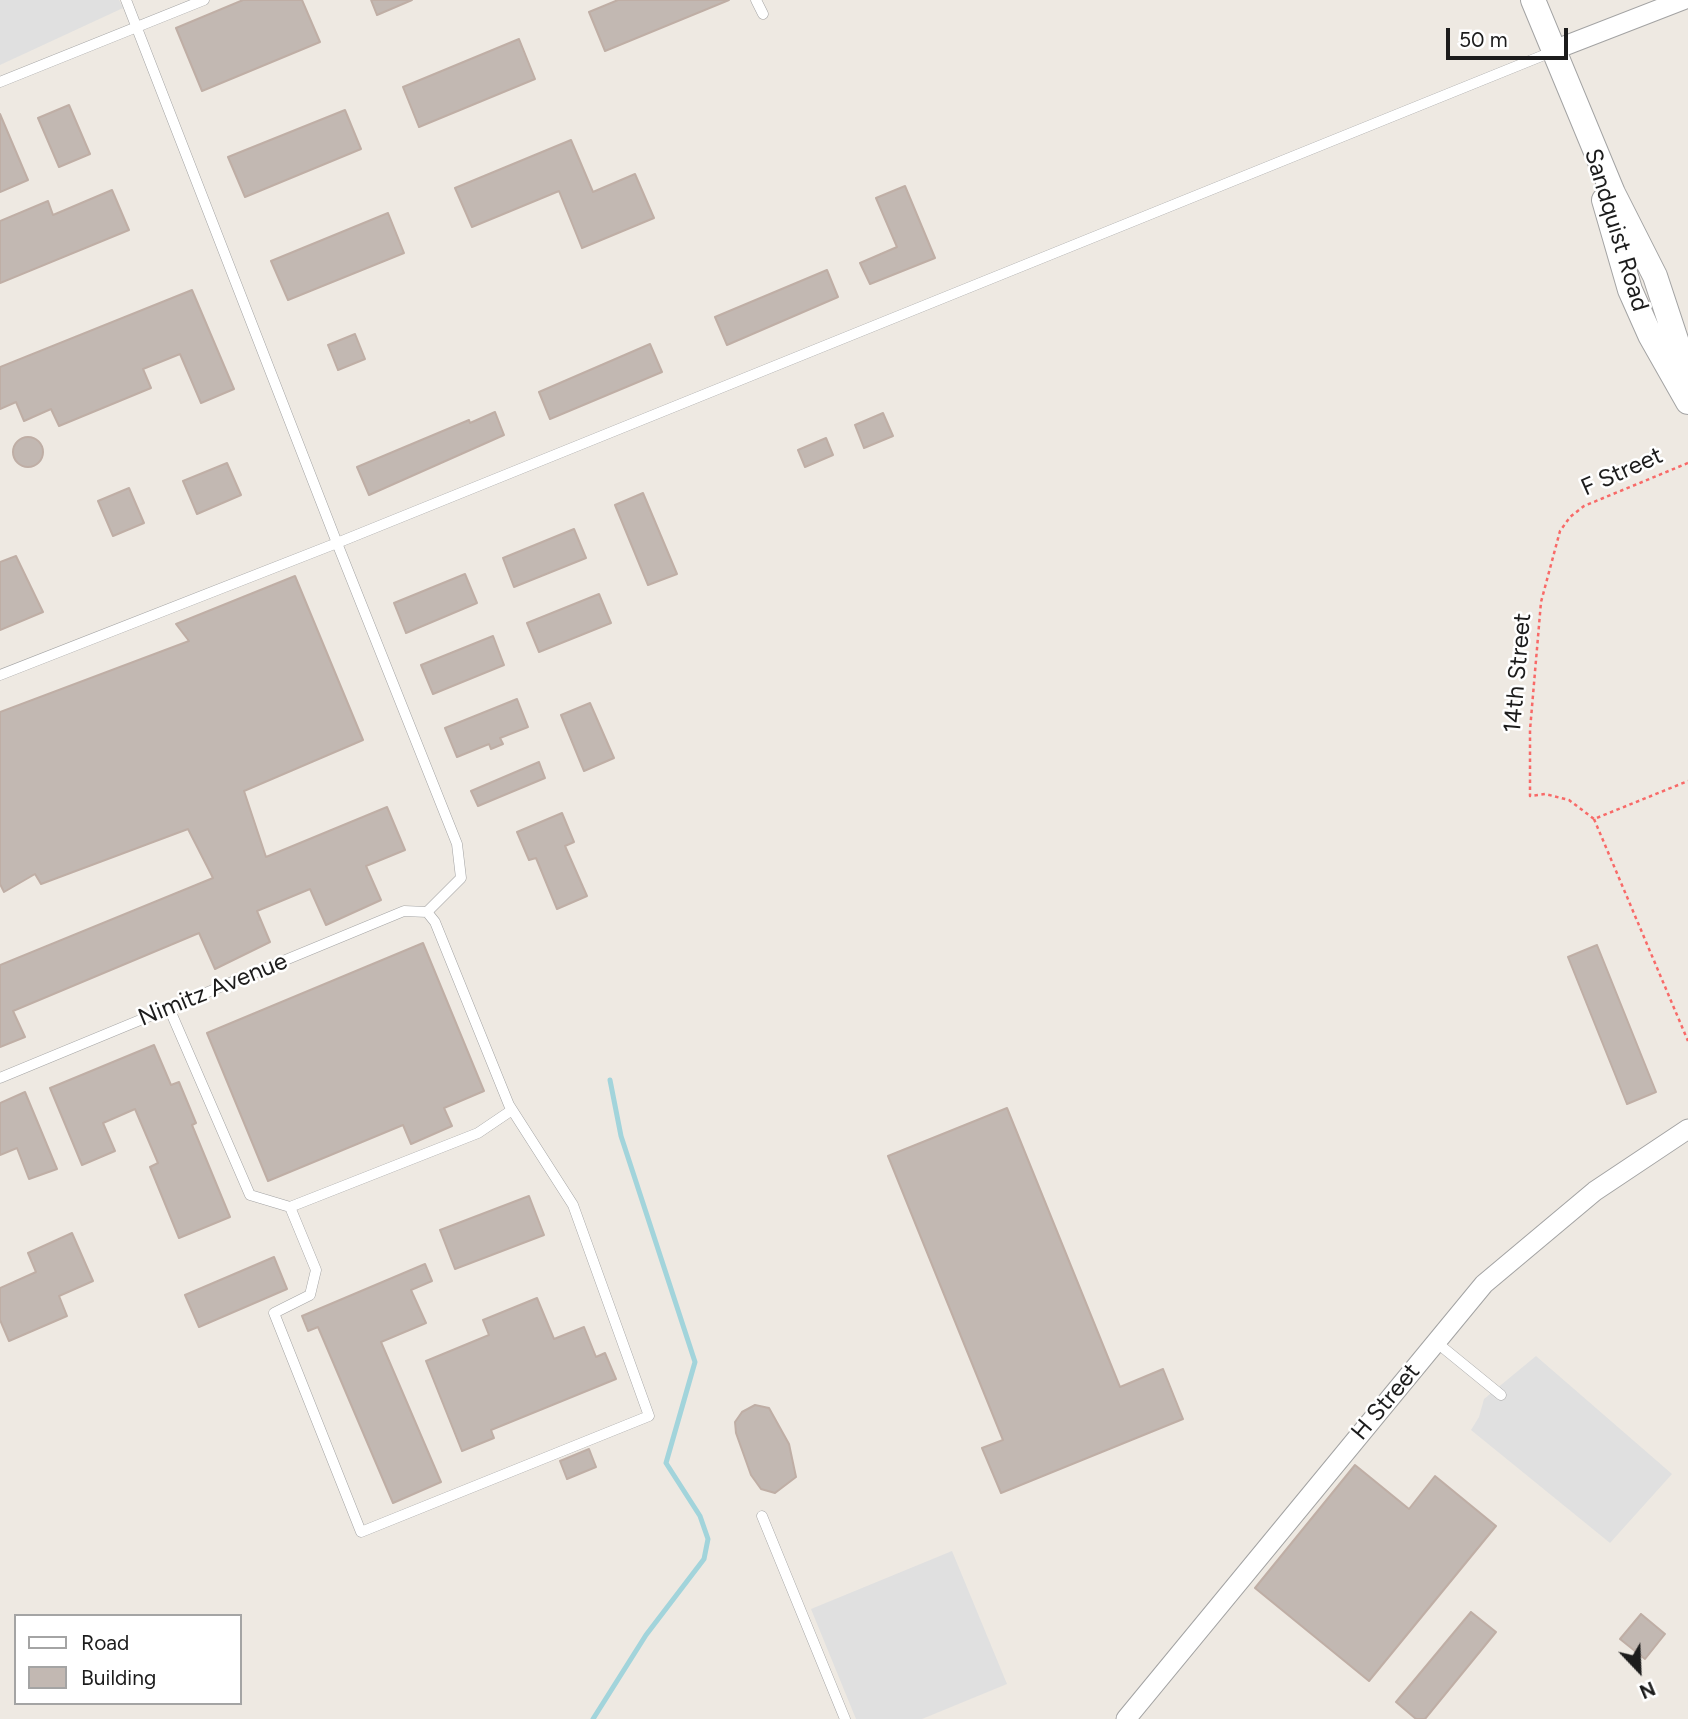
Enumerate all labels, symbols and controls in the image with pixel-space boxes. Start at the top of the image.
scale bar [1450,14,1572,58]
text: 50 m [1459,27,1508,52]
street label: Sandquist Road [1578,145,1654,315]
street label: F Street [1577,441,1667,503]
street label: 14th Street [1498,612,1538,734]
street label: Nimitz Avenue [134,947,292,1033]
street label: H Street [1346,1358,1426,1446]
legend [14,1614,242,1705]
text: Road [81,1630,129,1655]
north arrow [1604,1635,1674,1705]
text: Building [81,1665,156,1690]
text: N [1636,1676,1659,1703]

